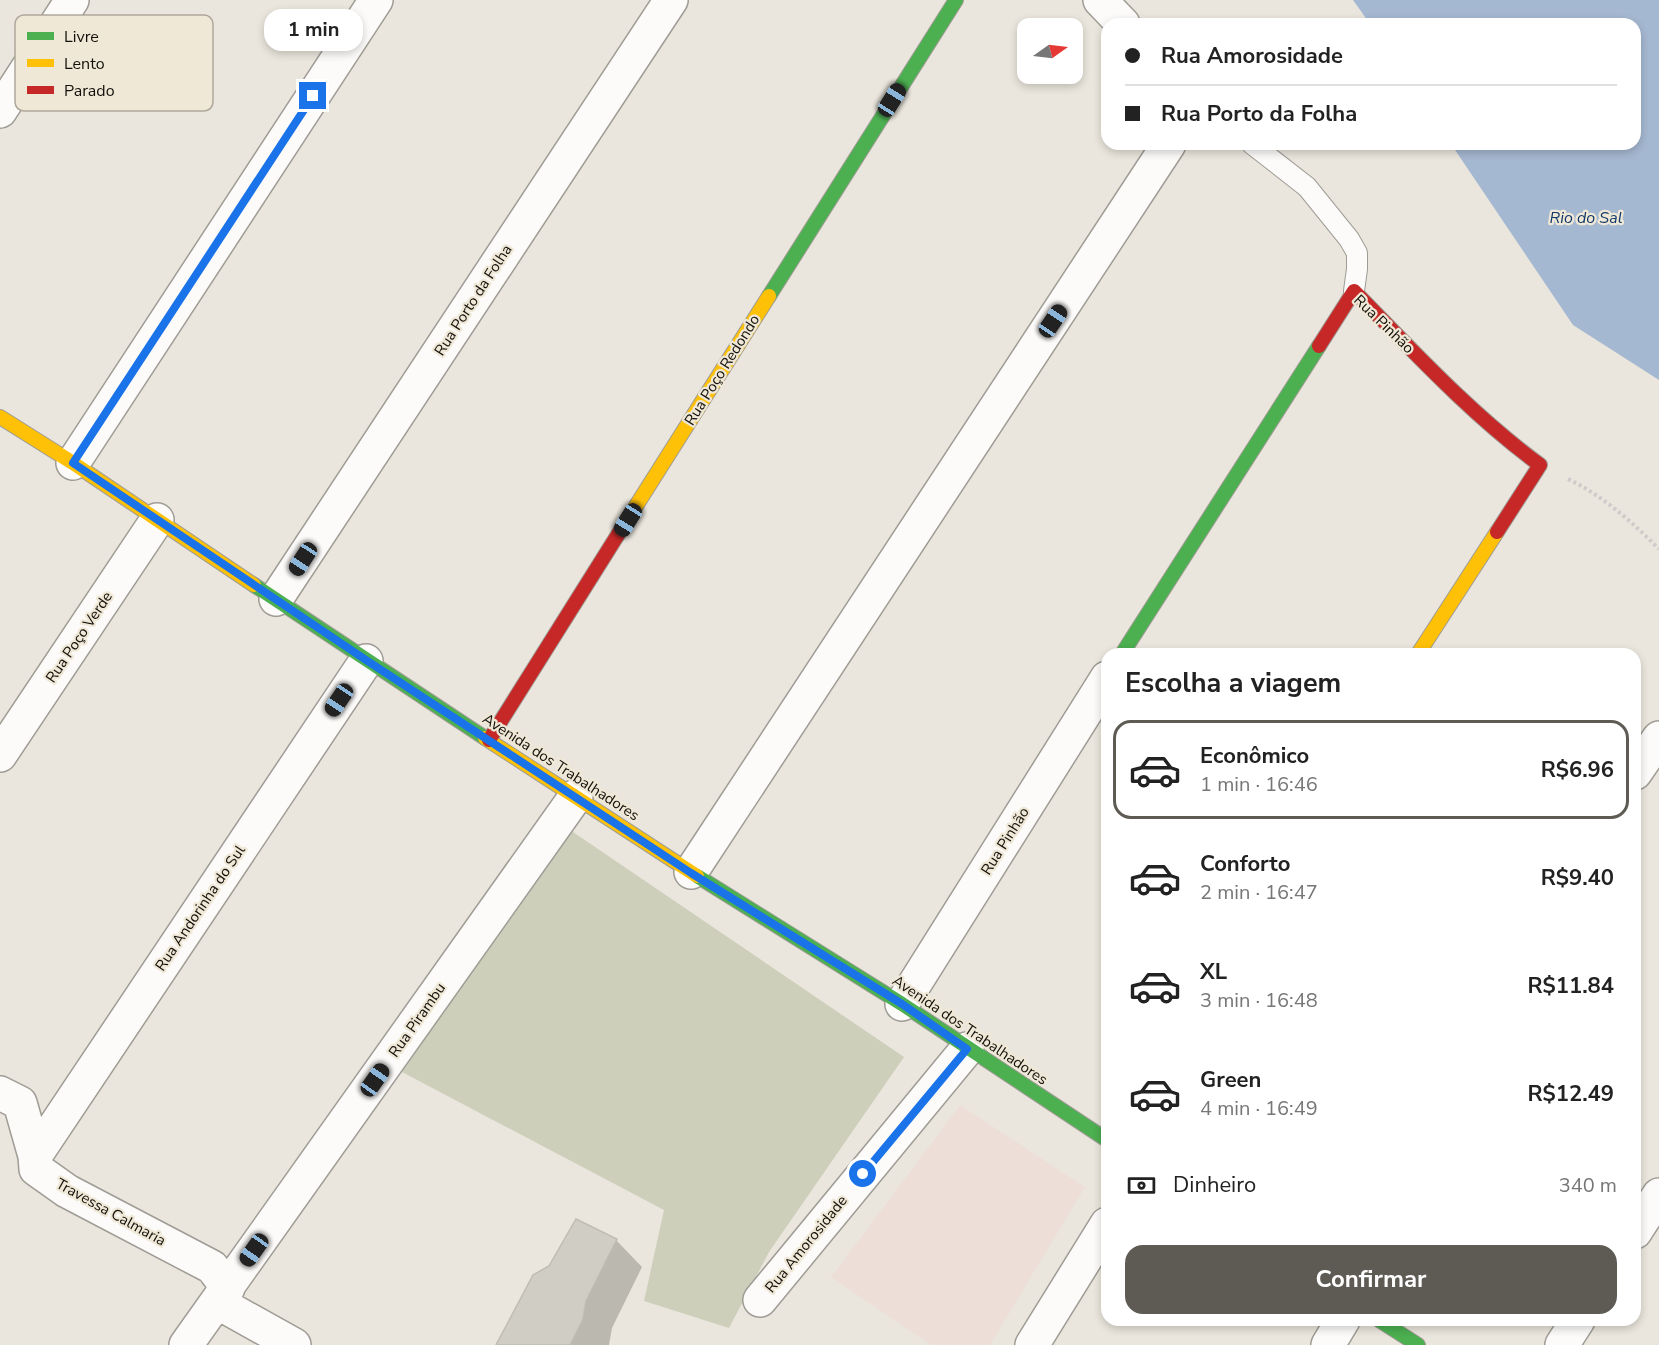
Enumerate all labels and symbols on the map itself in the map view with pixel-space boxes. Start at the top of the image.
callout: 1 min [264,9,362,51]
legend [15,15,213,111]
north arrow [1017,18,1083,84]
text: Livre [64,26,99,48]
text: Lento [64,53,105,75]
text: Parado [64,80,115,102]
car [875,80,909,120]
route end [299,82,326,109]
water label: Rio do Sal [1550,207,1623,229]
street label: Rua Porto da Folha [430,241,516,359]
street label: Rua Pinhão [1350,290,1418,358]
car [1035,301,1071,341]
street label: Rua Poço Redondo [680,311,764,429]
car [611,500,645,540]
car [286,539,320,579]
street label: Rua Poço Verde [41,587,117,687]
car [321,680,357,720]
street label: Avenida dos Trabalhadores [479,709,643,825]
street label: Rua Pinhão [976,803,1034,879]
street label: Rua Andorinha do Sul [150,841,250,975]
street label: Avenida dos Trabalhadores [888,971,1052,1089]
street label: Rua Pirambu [384,979,450,1061]
car [357,1060,393,1100]
route start [849,1160,876,1187]
street label: Travessa Calmaria [52,1174,170,1250]
street label: Rua Amorosidade [760,1191,852,1297]
car [236,1230,272,1270]

